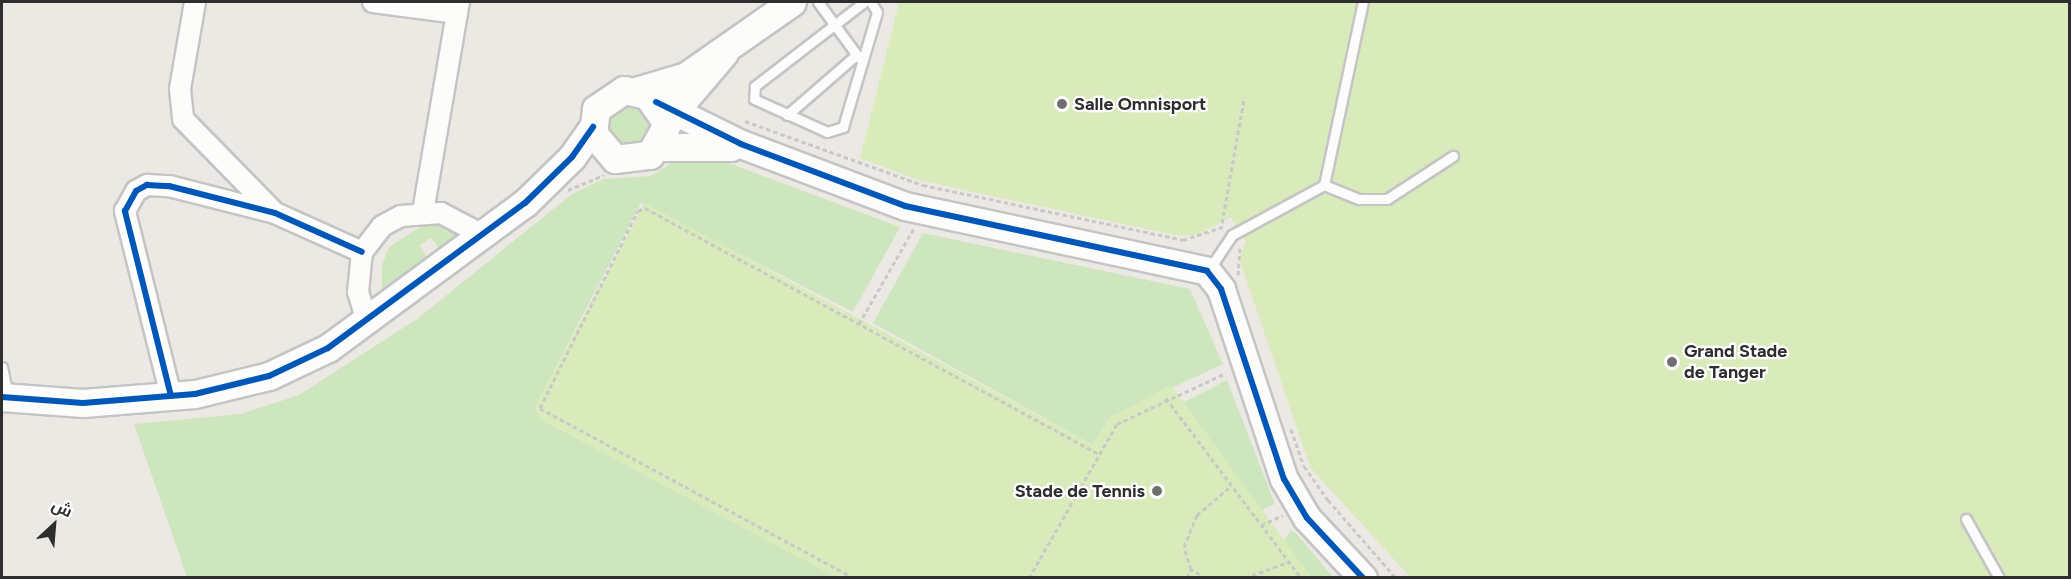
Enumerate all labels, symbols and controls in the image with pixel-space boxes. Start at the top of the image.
place label: Salle Omnisport [1074,93,1206,115]
marker: Salle Omnisport [1055,97,1069,111]
place label: Grand Stade de Tanger [1684,341,1787,384]
marker: Grand Stade de Tanger [1665,355,1679,369]
place label: Stade de Tennis [1015,480,1145,502]
marker: Stade de Tennis [1150,484,1164,498]
north arrow [24,495,84,555]
text: ش [49,495,76,521]

